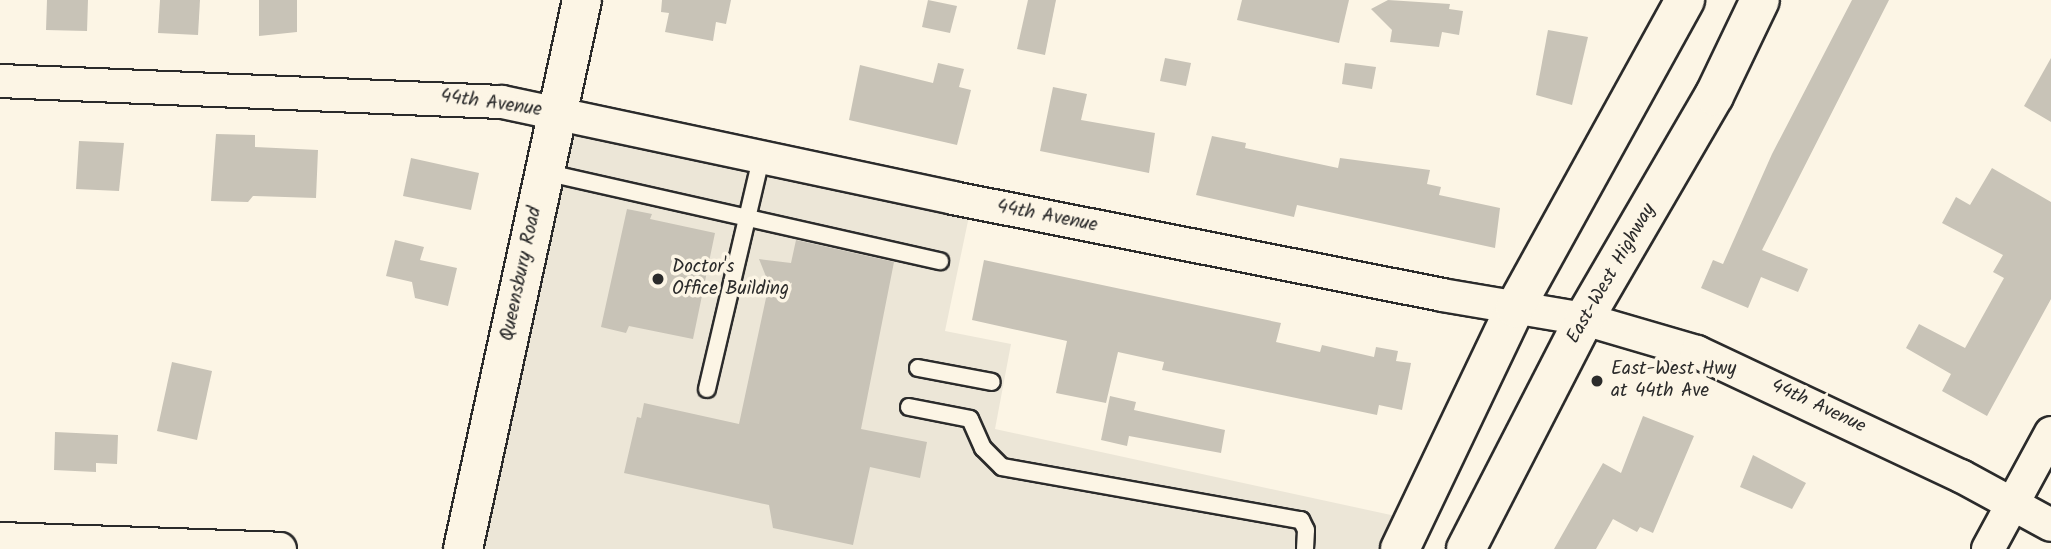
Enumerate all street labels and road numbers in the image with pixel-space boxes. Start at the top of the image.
street label: 44th Avenue [439,86,543,122]
street label: 44th Avenue [995,196,1099,238]
street label: East-West Highway [1563,200,1661,348]
street label: Queensbury Road [497,205,547,343]
street label: 44th Avenue [1767,375,1869,439]

